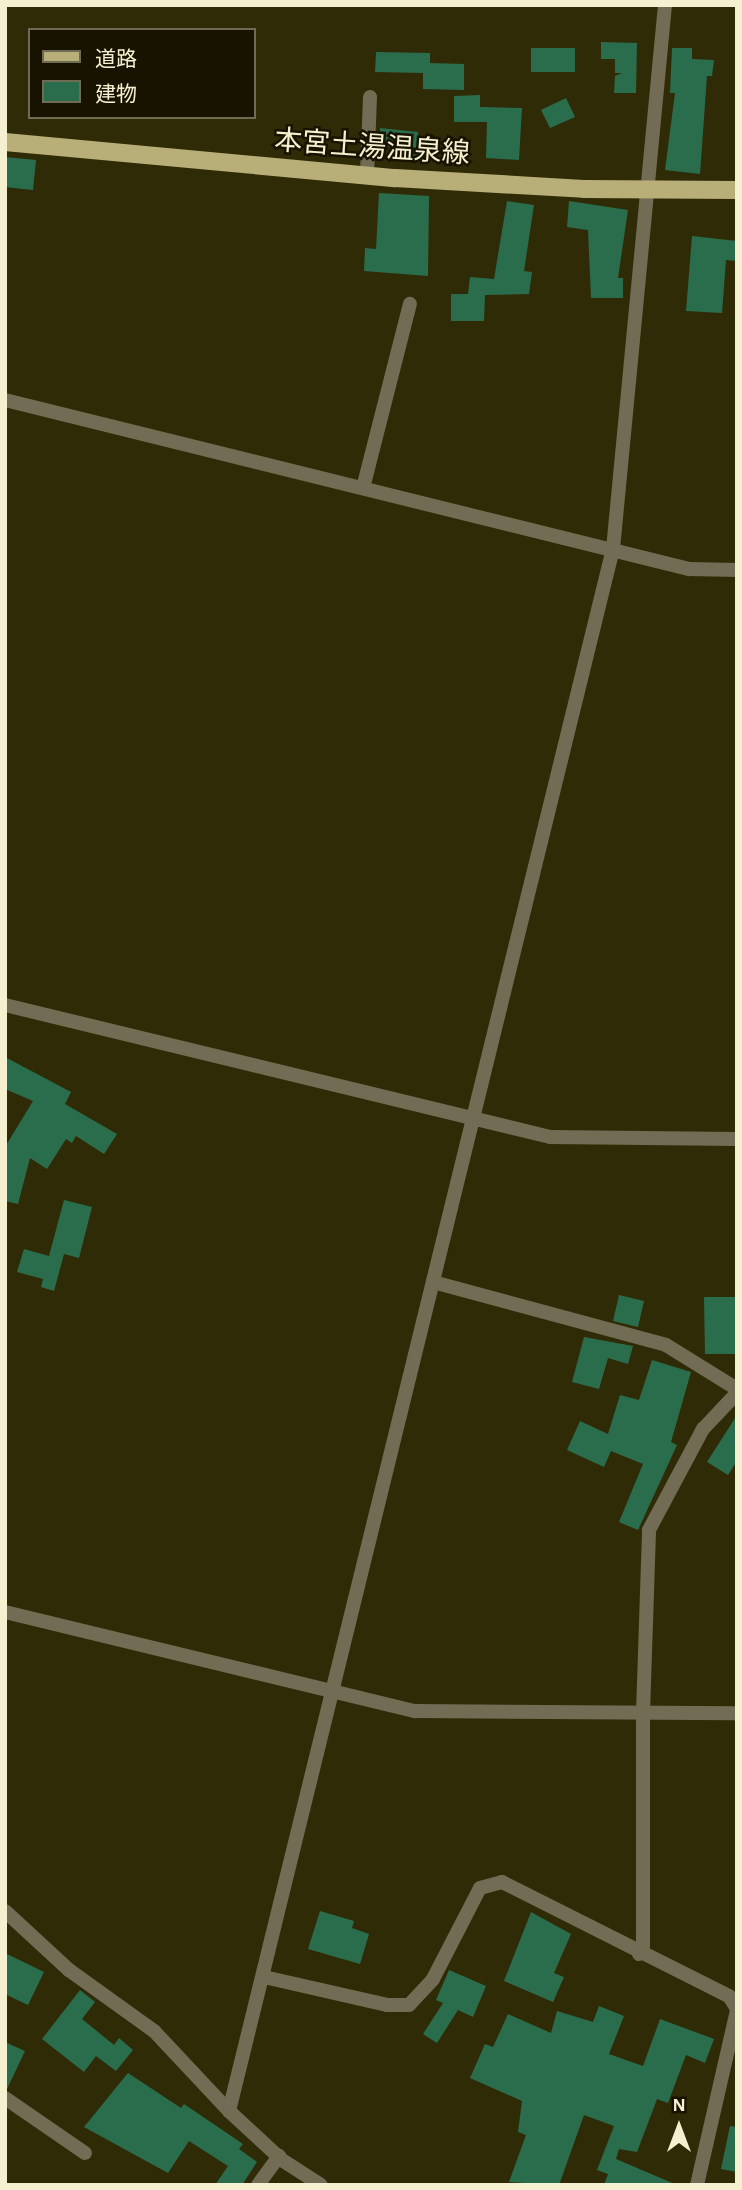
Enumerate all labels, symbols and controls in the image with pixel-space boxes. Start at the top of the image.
legend [28,28,256,119]
text: 道路 [95,49,137,70]
text: 建物 [95,84,137,105]
street label: 本宮土湯温泉線 [273,124,471,172]
north arrow [644,2092,714,2162]
text: N [672,2096,686,2115]

